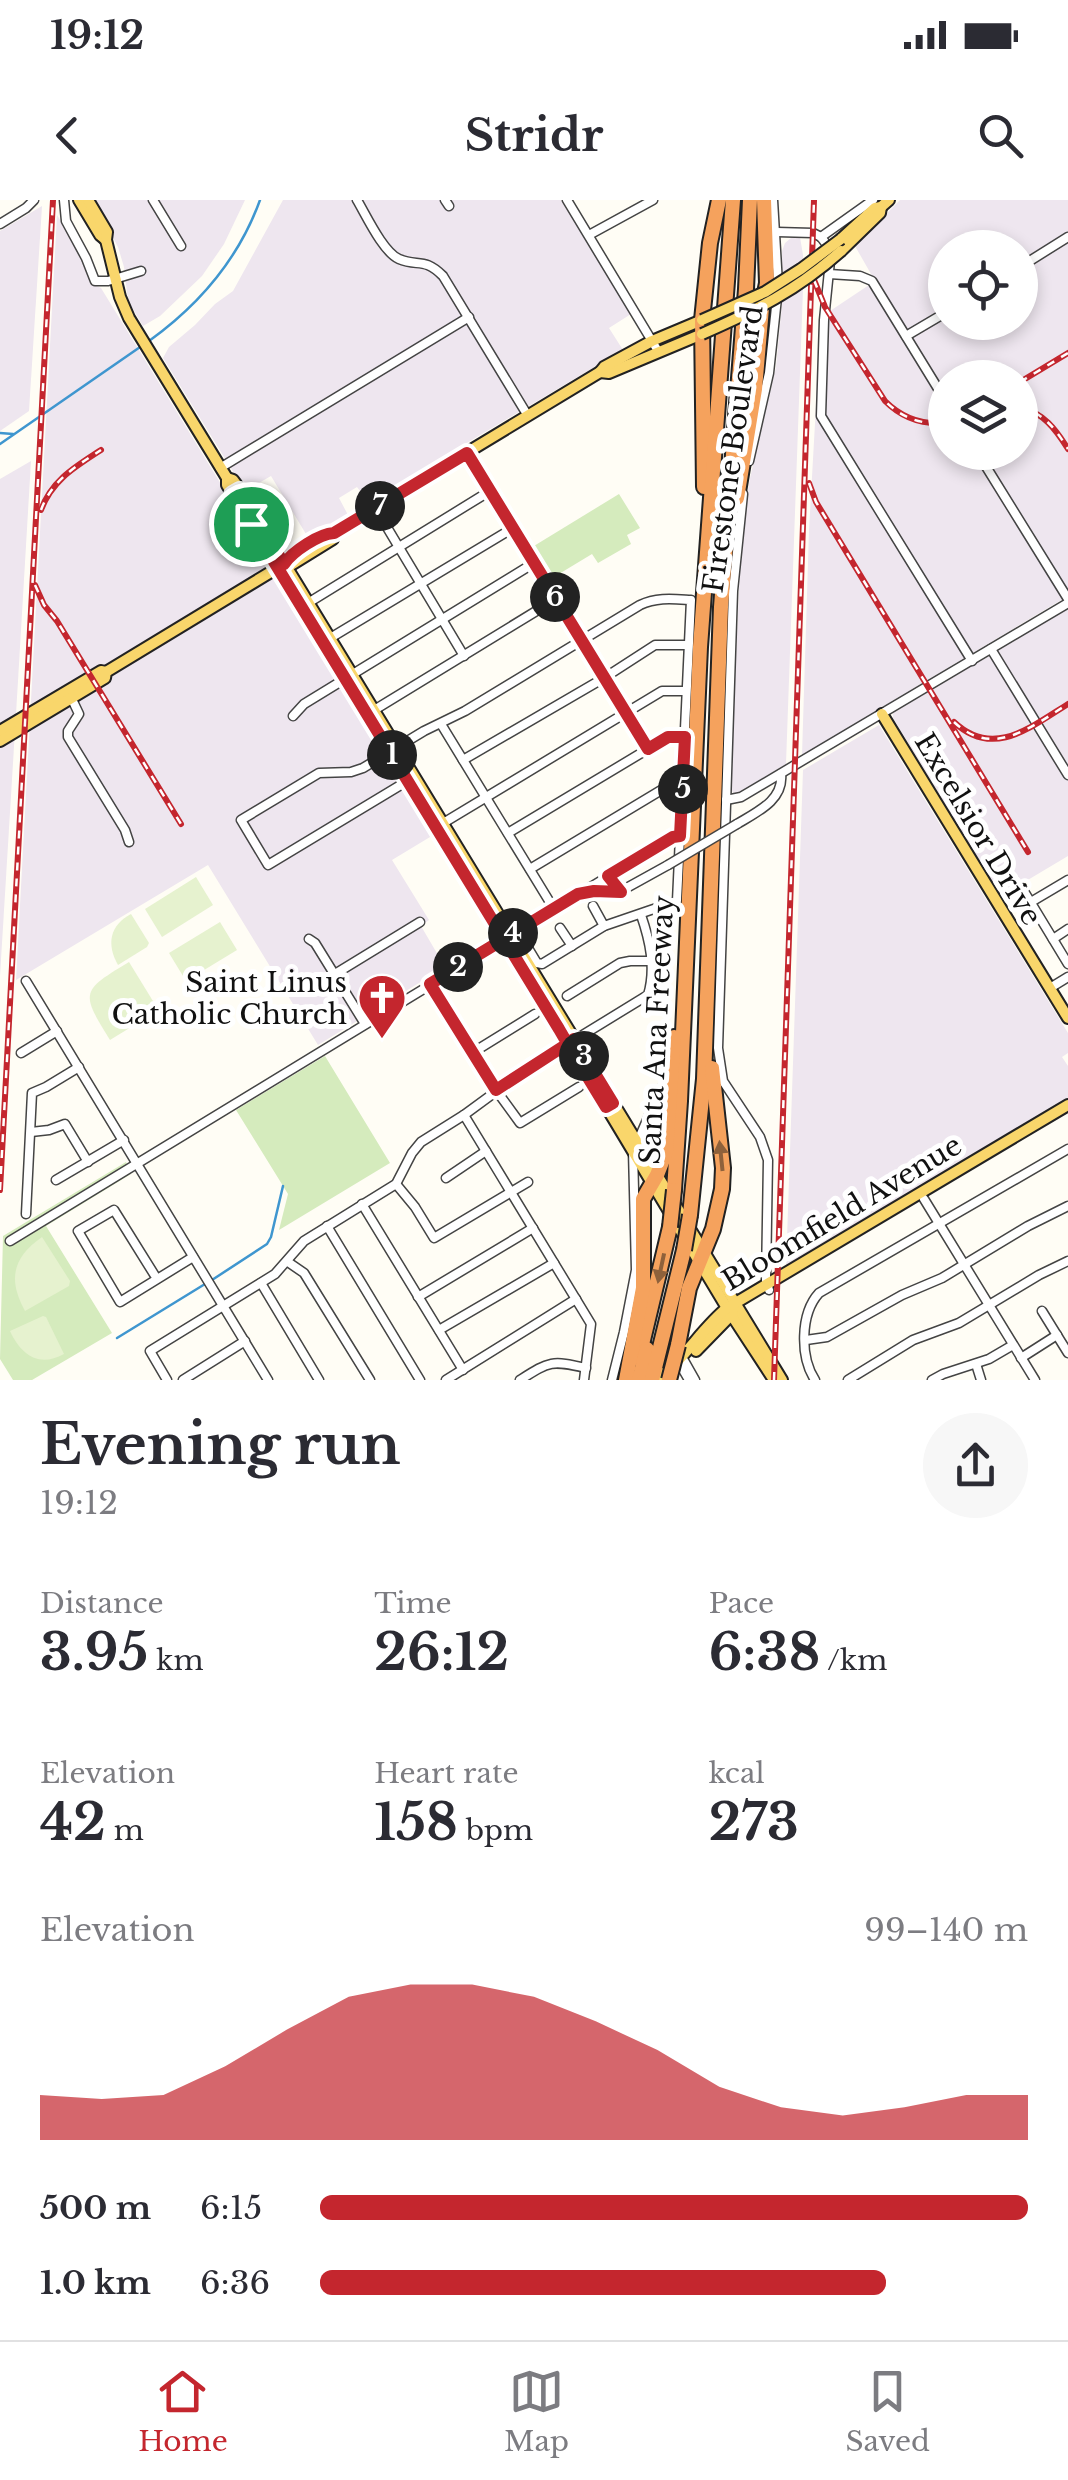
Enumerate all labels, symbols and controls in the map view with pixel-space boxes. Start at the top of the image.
text: 19:12 [50,12,144,59]
text: Stridr [464,107,604,163]
icon: back [40,108,95,163]
icon: search [973,108,1028,163]
map controls [928,230,1038,470]
button: locate [928,230,1038,340]
street label: Firestone Boulevard [695,303,771,595]
button: layers [928,360,1038,470]
pin: 7 [355,481,405,531]
pin [209,482,294,567]
text: 7 [373,488,387,523]
icon: arrive [224,497,279,552]
pin: 6 [530,572,580,622]
text: 6 [546,579,564,614]
street label: Excelsior Drive [907,726,1049,932]
pin: 1 [367,730,417,780]
text: 1 [386,737,398,772]
pin: 5 [658,764,708,814]
text: 5 [675,771,691,806]
street label: Santa Ana Freeway [632,894,682,1165]
pin: 4 [488,908,538,958]
text: 4 [504,915,522,950]
pin: 2 [433,942,483,992]
text: 2 [449,949,467,984]
place label: Saint Linus Catholic Church [111,965,347,1032]
church icon: Saint Linus Catholic Church [356,972,408,1040]
pin: 3 [559,1031,609,1081]
text: 3 [575,1038,593,1073]
street label: Bloomfield Avenue [716,1128,968,1298]
one-way arrow [713,1140,729,1171]
one-way arrow [653,1253,668,1284]
text: Evening run [40,1411,400,1479]
button: share [923,1413,1028,1518]
text: 19:12 [40,1483,118,1523]
text: Distance [40,1586,163,1621]
text: Time [374,1586,452,1621]
text: Pace [709,1586,774,1621]
text: 3.95 [40,1621,148,1684]
text: 26:12 [374,1621,509,1684]
text: 6:38 [709,1621,820,1684]
text: km [148,1643,204,1678]
text: /km [820,1643,887,1678]
text: Elevation [40,1756,175,1791]
text: Heart rate [374,1756,519,1791]
text: kcal [709,1756,765,1791]
text: 42 [40,1791,106,1854]
text: 158 [374,1791,458,1854]
text: 273 [709,1791,799,1854]
text: m [106,1813,144,1848]
text: bpm [458,1813,533,1848]
text: Elevation [40,1910,194,1950]
text: 99–140 m [864,1910,1028,1950]
text: 500 m [40,2188,151,2228]
text: 6:15 [200,2188,262,2228]
text: 1.0 km [40,2263,151,2303]
text: 6:36 [200,2263,270,2303]
tab: Home [138,2364,228,2459]
tab: Map [504,2364,569,2459]
tab: Saved [845,2364,930,2459]

